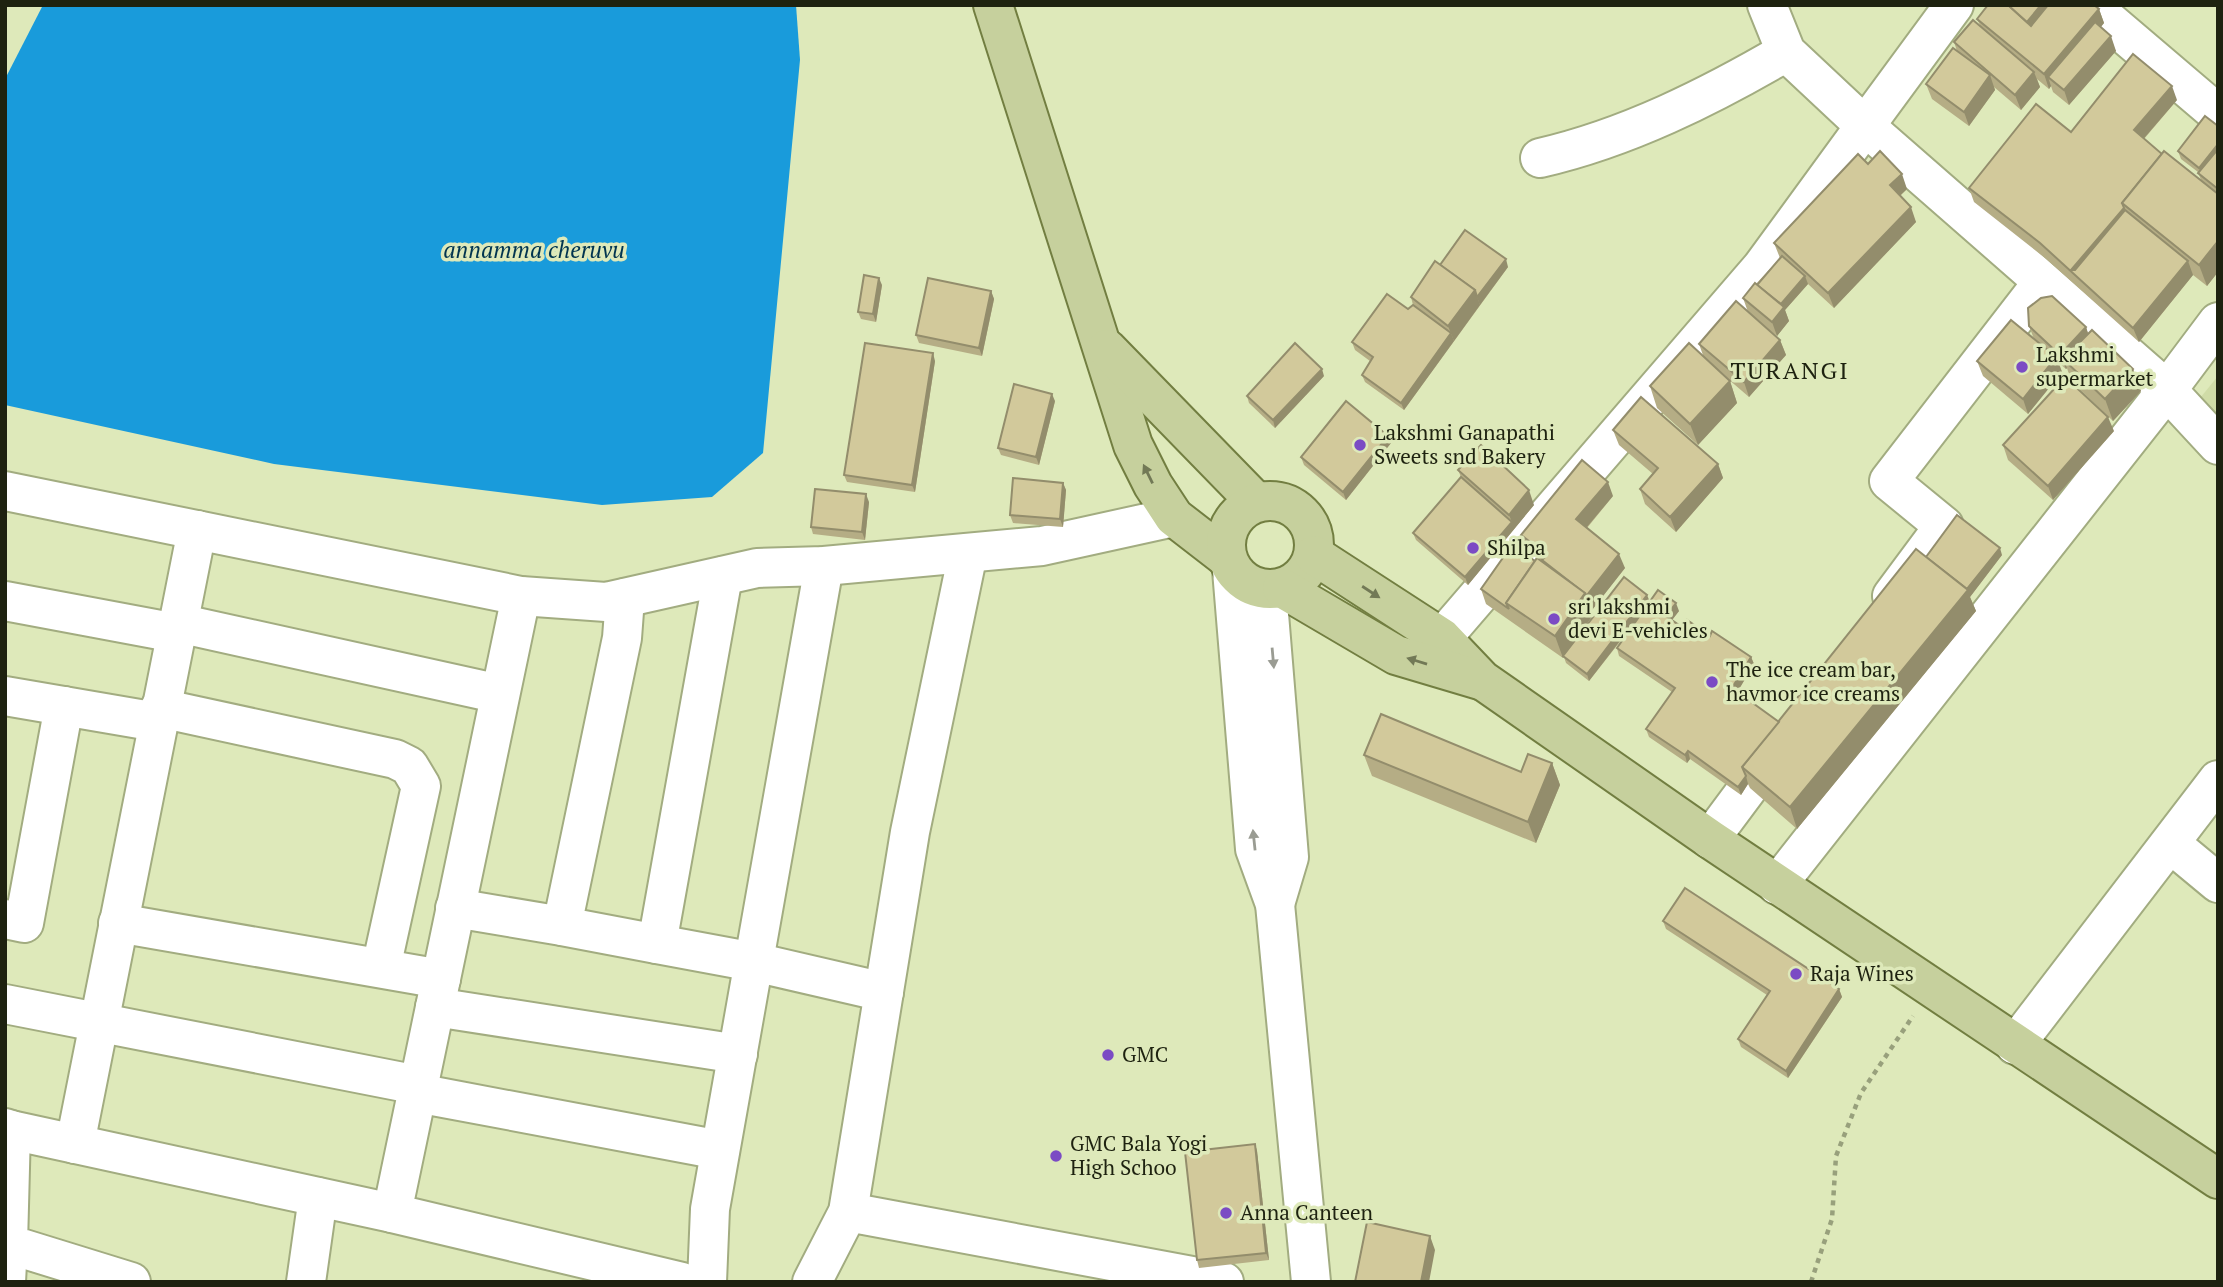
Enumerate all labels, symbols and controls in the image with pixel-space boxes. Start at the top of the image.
water label: annamma cheruvu [443,234,625,265]
place label: Lakshmi supermarket [2036,340,2154,392]
district label: TURANGI [1730,354,1850,386]
marker: Lakshmi supermarket [2014,359,2030,375]
place label: Lakshmi Ganapathi Sweets snd Bakery [1374,418,1555,470]
marker: Lakshmi Ganapathi Sweets snd Bakery [1352,437,1368,453]
one-way arrow [1142,464,1153,484]
place label: Shilpa [1487,533,1546,561]
marker: Shilpa [1465,540,1481,556]
one-way arrow [1361,585,1381,598]
place label: sri lakshmi devi E-vehicles [1568,592,1708,644]
marker: sri lakshmi devi E-vehicles [1546,611,1562,627]
one-way arrow [1268,647,1279,669]
one-way arrow [1406,655,1427,665]
place label: The ice cream bar, havmor ice creams [1726,655,1900,707]
marker: The ice cream bar, havmor ice creams [1704,674,1720,690]
one-way arrow [1249,828,1260,850]
place label: Raja Wines [1810,959,1914,987]
marker: Raja Wines [1788,966,1804,982]
place label: GMC [1122,1040,1168,1068]
marker: GMC [1100,1047,1116,1063]
place label: GMC Bala Yogi High Schoo [1070,1129,1207,1181]
marker: GMC Bala Yogi High Schoo [1048,1148,1064,1164]
place label: Anna Canteen [1240,1198,1374,1226]
marker: Anna Canteen [1218,1205,1234,1221]

